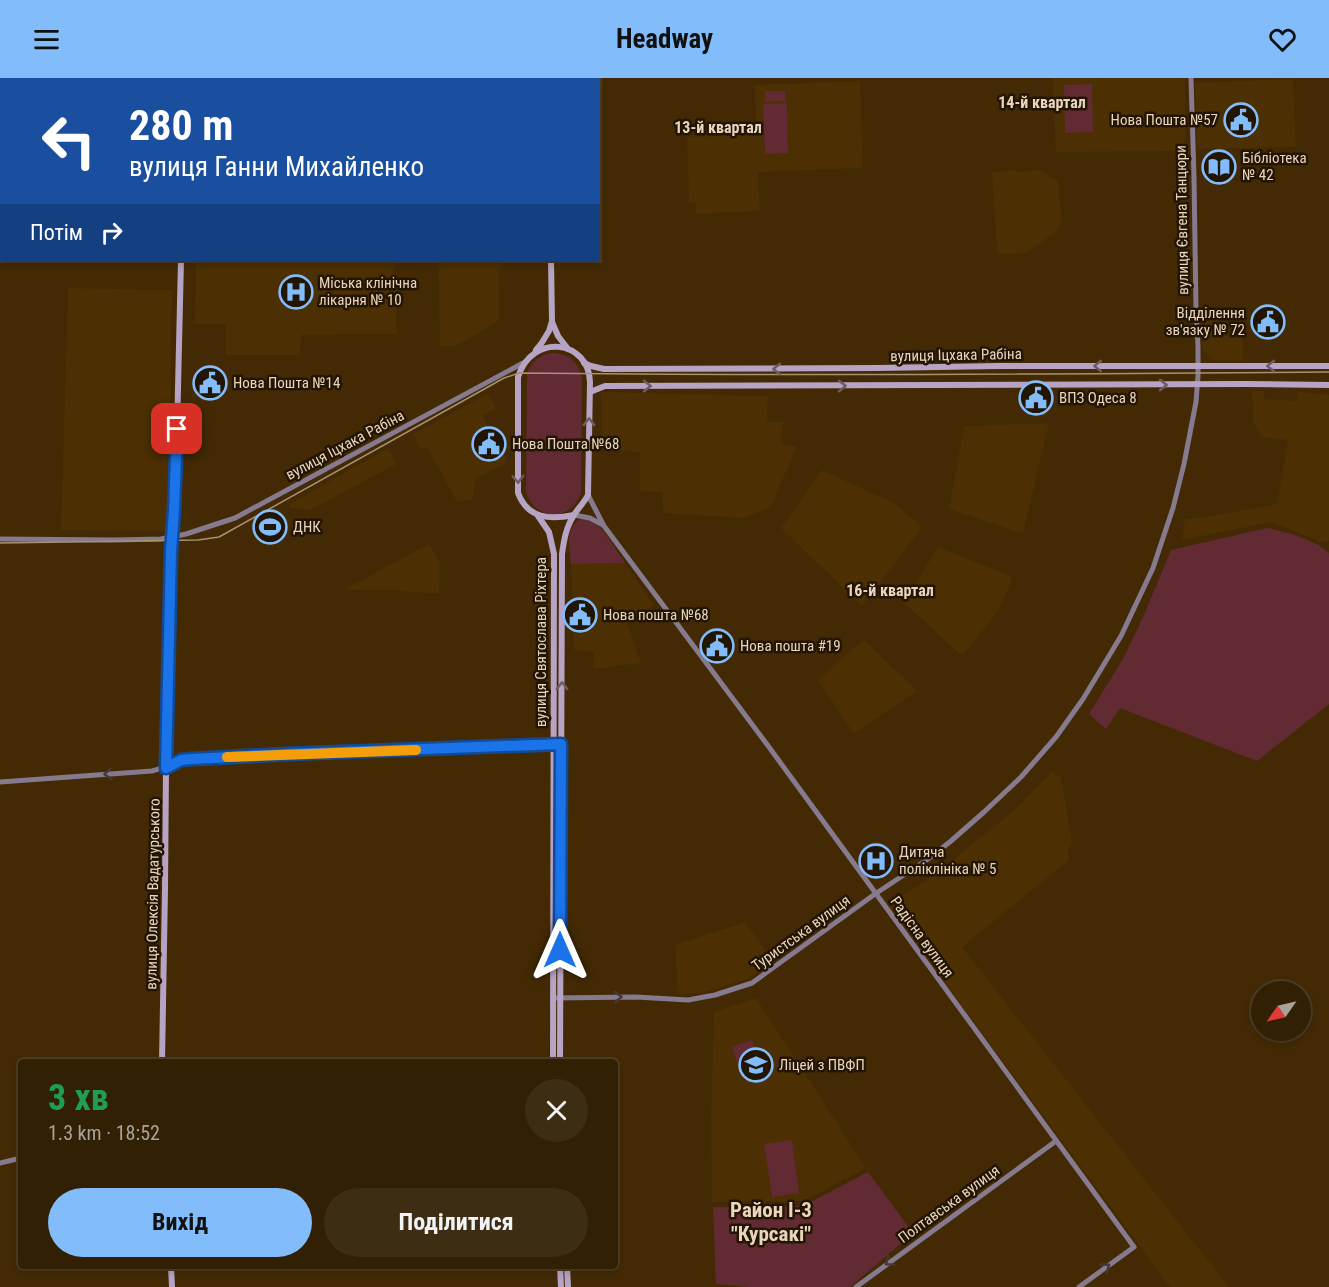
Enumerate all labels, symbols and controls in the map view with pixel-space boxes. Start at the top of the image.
icon: menu [30,23,63,56]
text: Headway [616,23,713,55]
icon: heart [1266,23,1299,56]
district label: 14-й квартал [998,93,1086,112]
text: 280 m [129,101,234,150]
icon: left [30,102,108,180]
public building icon: Нова Пошта №57 [1223,102,1259,138]
place label: Нова Пошта №57 [1111,111,1218,129]
district label: 13-й квартал [674,118,762,137]
street label: вулиця Євгена Танцюри [1172,145,1192,295]
library icon: Бібліотека № 42 [1201,149,1237,185]
place label: Бібліотека № 42 [1242,149,1307,184]
text: вулиця Ганни Михайленко [129,151,424,183]
icon: right [95,216,128,249]
text: Потім [30,220,83,245]
hospital icon: Міська клінічна лікарня № 10 [278,274,314,310]
place label: Міська клінічна лікарня № 10 [319,274,417,309]
place label: Відділення зв'язку № 72 [1166,304,1245,339]
public building icon: Відділення зв'язку № 72 [1250,304,1286,340]
street label: вулиця Іцхака Рабіна [890,345,1022,365]
one-way arrow [1093,360,1102,372]
one-way arrow [1266,360,1275,372]
one-way arrow [772,362,781,375]
public building icon: Нова Пошта №14 [192,365,228,401]
place label: Нова Пошта №14 [233,374,340,392]
one-way arrow [1159,379,1168,391]
one-way arrow [643,380,652,392]
one-way arrow [838,380,847,392]
public building icon: ВПЗ Одеса 8 [1018,380,1054,416]
place label: ВПЗ Одеса 8 [1059,389,1137,407]
pin [151,403,202,454]
street label: вулиця Іцхака Рабіна [283,406,407,484]
icon: arrive [160,412,193,445]
one-way arrow [583,418,595,427]
public building icon: Нова Пошта №68 [471,426,507,462]
place label: Нова Пошта №68 [512,435,619,453]
one-way arrow [511,475,524,484]
sports icon: ДНК [252,509,288,545]
place label: ДНК [293,518,321,536]
street label: вулиця Святослава Ріхтера [532,557,550,727]
district label: 16-й квартал [846,581,934,600]
public building icon: Нова пошта №68 [562,597,598,633]
place label: Нова пошта №68 [603,606,709,624]
public building icon: Нова пошта #19 [699,628,735,664]
place label: Нова пошта #19 [740,637,841,655]
one-way arrow [556,681,568,690]
one-way arrow [103,767,112,780]
street label: вулиця Олексія Вадатурського [142,798,164,990]
hospital icon: Дитяча поліклініка № 5 [858,843,894,879]
place label: Дитяча поліклініка № 5 [899,843,997,878]
street label: Туристська вулиця [748,891,854,975]
street label: Радісна вулиця [887,893,957,981]
position arrow [528,918,592,982]
north arrow [1251,981,1311,1041]
map controls [1251,981,1311,1041]
one-way arrow [614,991,623,1003]
school or university icon: Ліцей з ПВФП [738,1047,774,1083]
place label: Ліцей з ПВФП [779,1056,865,1074]
text: 3 хв [48,1077,109,1119]
button: close [525,1079,588,1142]
text: 1.3 km · 18:52 [48,1121,160,1145]
street label: Полтавська вулиця [895,1161,1003,1247]
button: Вихід [48,1188,312,1257]
button: Поділитися [324,1188,588,1257]
district label: Район І-3 "Курсакі" [730,1198,812,1246]
one-way arrow [885,1255,896,1266]
one-way arrow [1100,1263,1111,1274]

